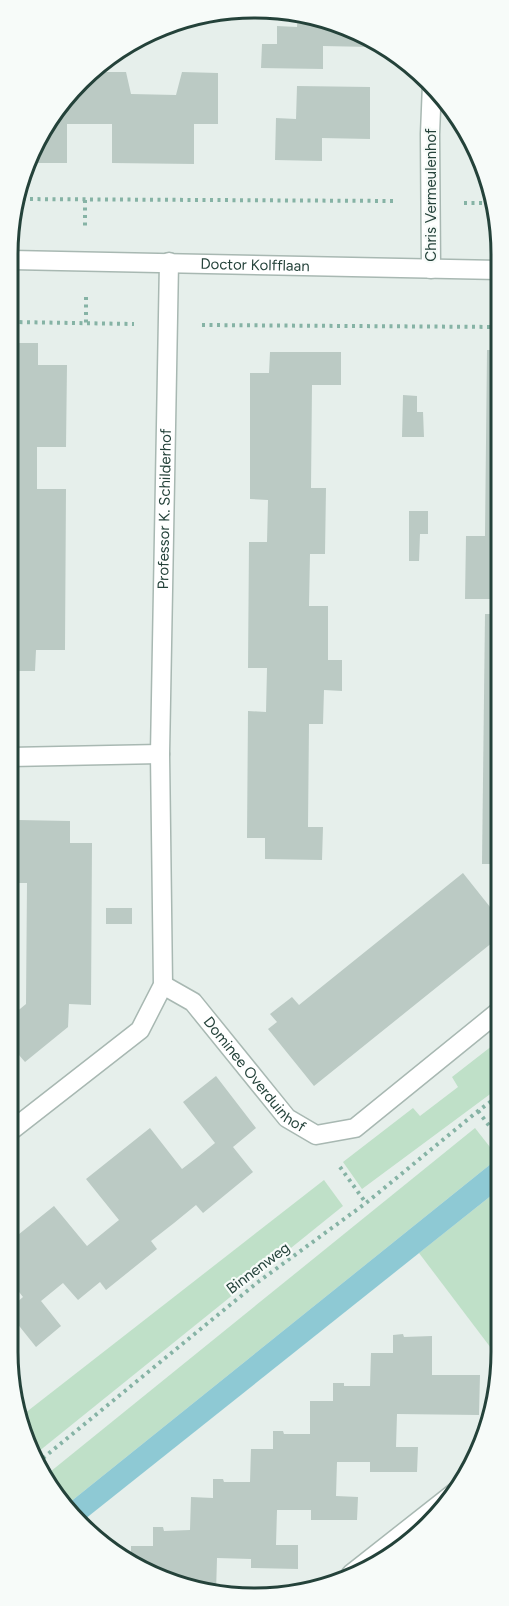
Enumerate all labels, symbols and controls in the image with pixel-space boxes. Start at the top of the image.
street label: Chris Vermeulenhof [422,128,440,262]
street label: Doctor Kolfflaan [200,255,310,275]
street label: Professor K. Schilderhof [154,428,175,590]
street label: Dominee Overduinhof [200,1013,309,1136]
street label: Binnenweg [223,1238,293,1298]

